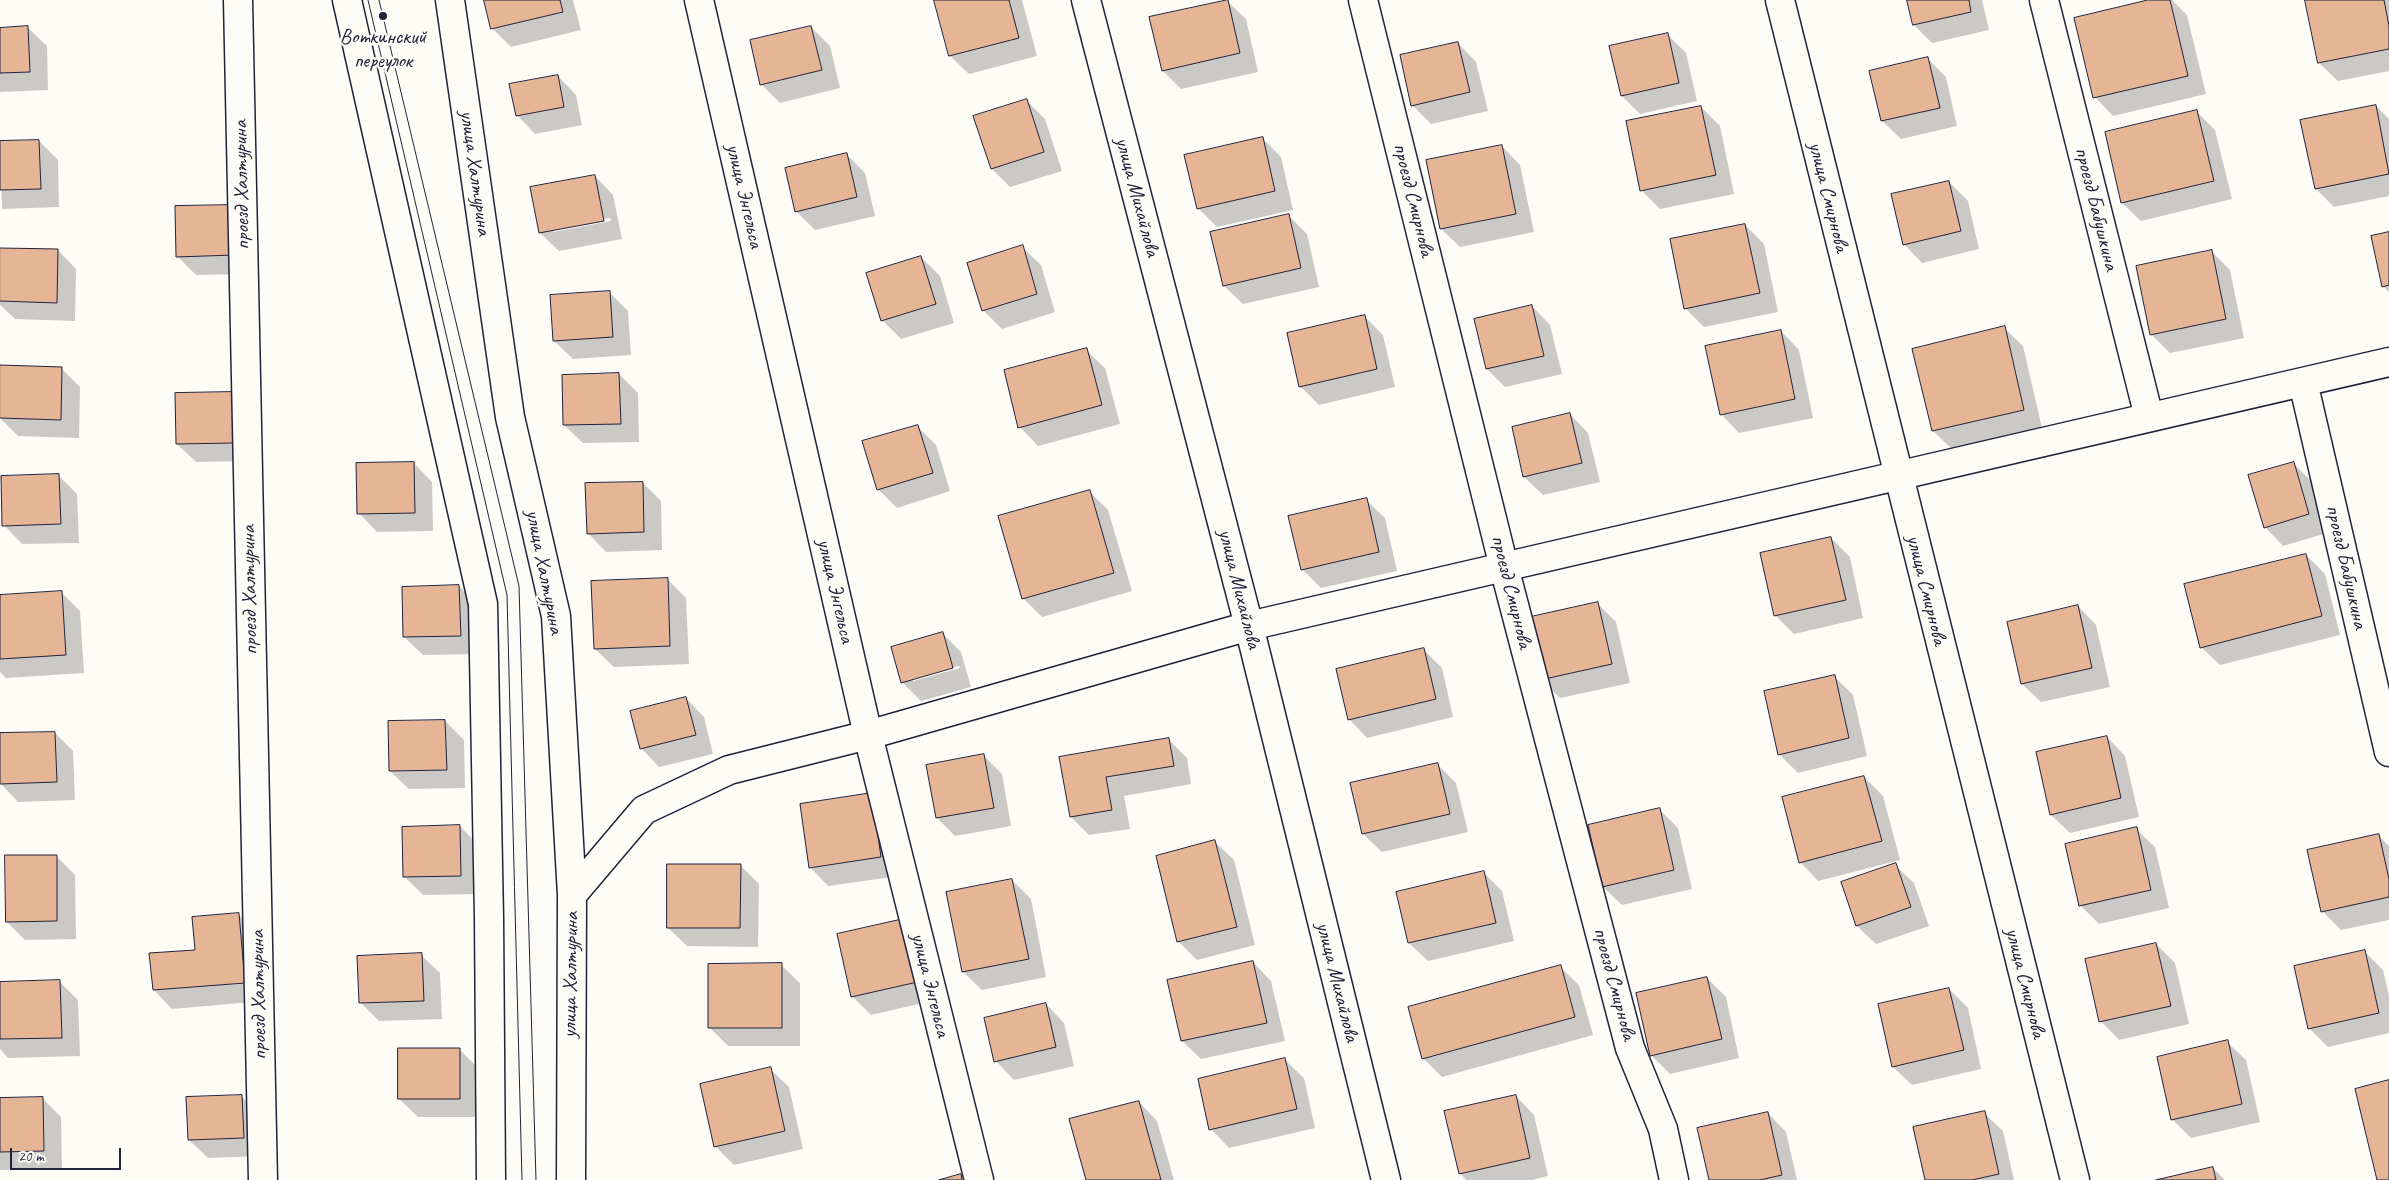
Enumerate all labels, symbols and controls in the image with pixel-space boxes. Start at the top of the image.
marker: Воткинский переулок [377,10,389,22]
place label: Воткинский переулок [340,24,426,74]
street label: улица Халтурина [454,109,496,237]
street label: проезд Халтурина [228,120,256,250]
street label: улица Михайлова [1109,135,1165,259]
street label: улица Смирнова [1802,139,1854,255]
street label: улица Энгельса [720,141,768,251]
street label: проезд Смирнова [1387,141,1439,259]
street label: проезд Бабушкина [2068,145,2124,273]
street label: проезд Бабушкина [2319,503,2373,631]
street label: улица Халтурина [520,508,568,636]
street label: проезд Халтурина [236,525,264,655]
street label: улица Михайлова [1212,527,1266,651]
street label: улица Смирнова [1900,532,1952,648]
street label: проезд Смирнова [1485,533,1537,651]
street label: улица Энгельса [811,536,859,646]
street label: улица Халтурина [557,912,585,1038]
street label: улица Михайлова [1310,920,1364,1044]
street label: проезд Смирнова [1587,925,1641,1043]
street label: улица Смирнова [1999,925,2051,1041]
street label: проезд Халтурина [245,930,273,1060]
street label: улица Энгельса [905,930,955,1040]
scale bar [12,1138,124,1170]
text: 20 m [18,1147,44,1166]

